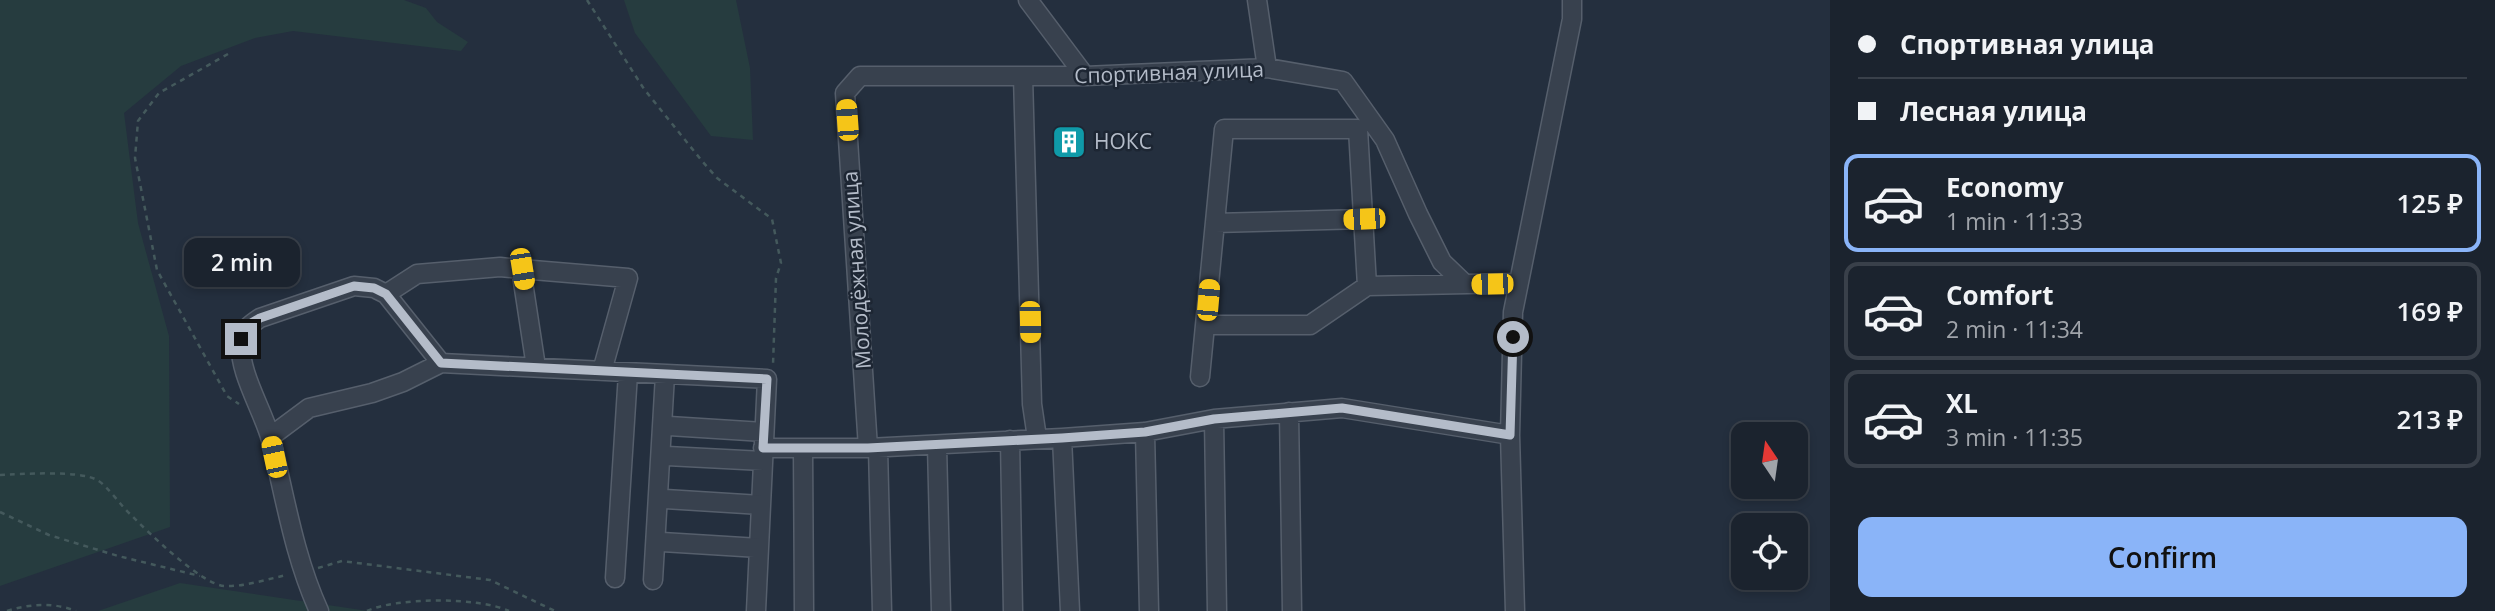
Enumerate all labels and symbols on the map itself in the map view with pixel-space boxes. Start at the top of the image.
street label: Спортивная улица [1074,55,1264,89]
car [836,98,859,142]
building icon: НОКС [1050,123,1088,161]
place label: НОКС [1094,127,1152,155]
street label: Молодёжная улица [835,170,877,370]
car [1343,208,1386,230]
callout: 2 min [183,238,299,286]
car [509,247,536,291]
car [1471,273,1514,295]
car [1196,278,1221,322]
car [1020,301,1041,343]
route start [1497,321,1529,353]
route end [225,323,257,355]
north arrow [1731,422,1808,499]
car [260,434,289,480]

